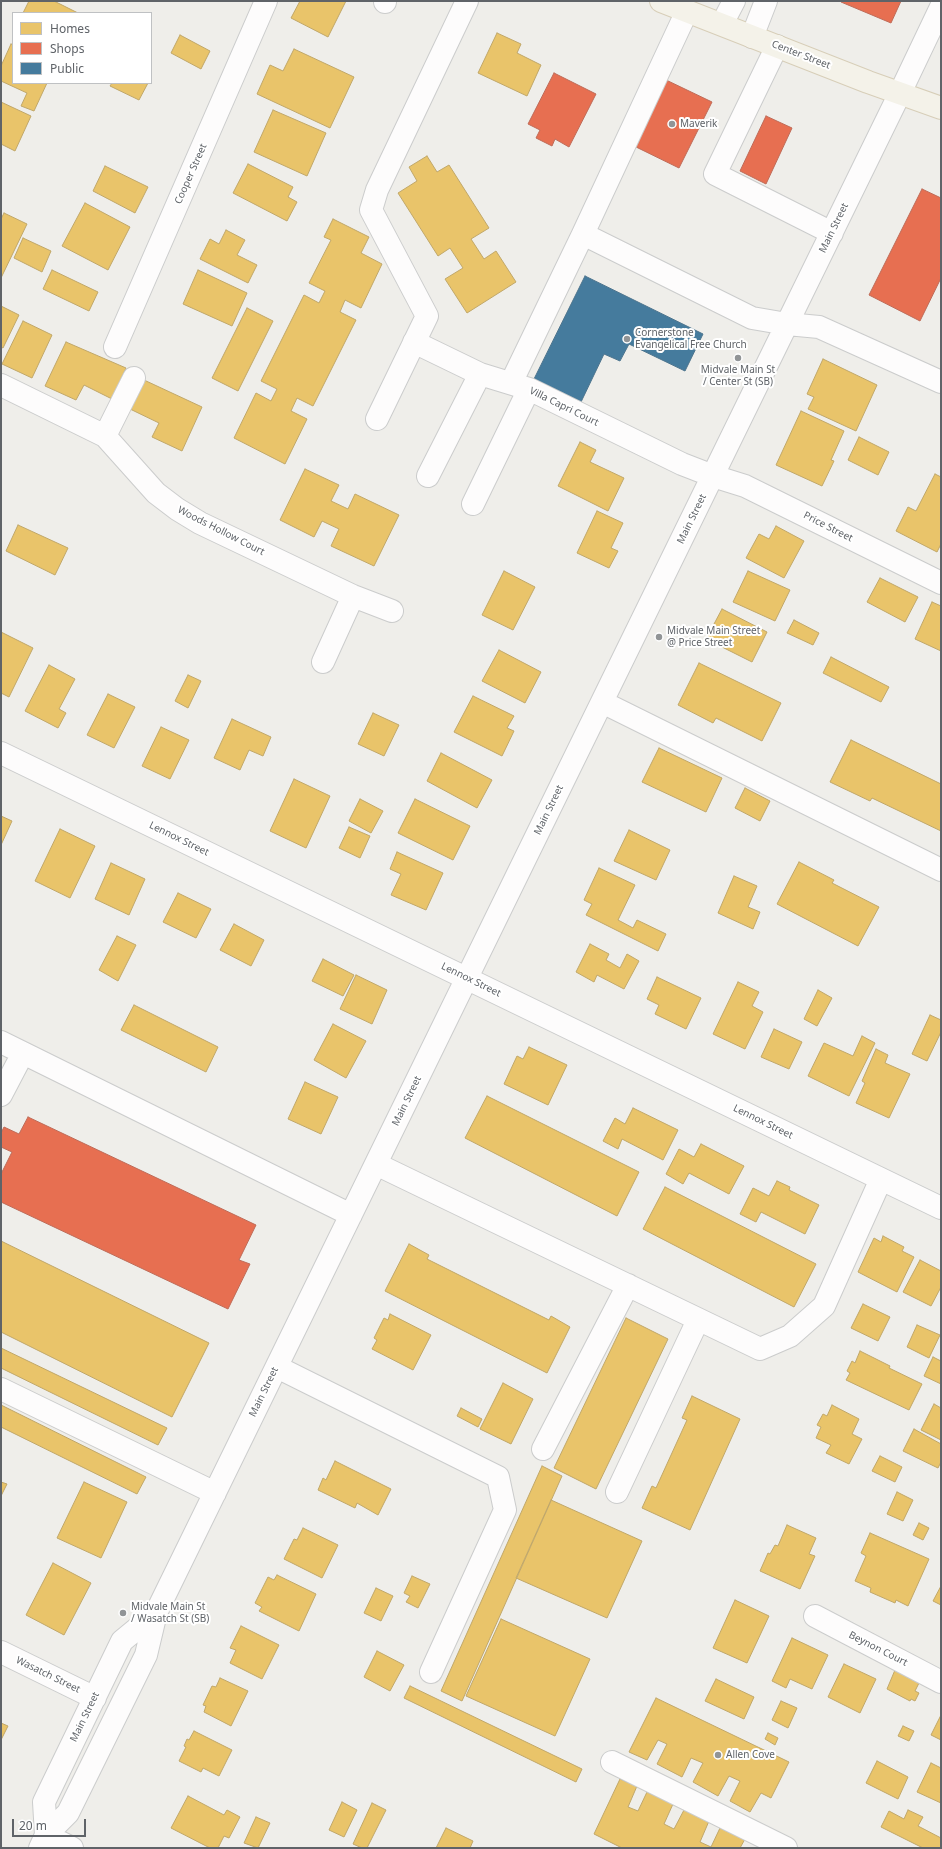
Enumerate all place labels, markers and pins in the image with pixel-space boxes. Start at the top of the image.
place label: Maverik [680,118,717,130]
marker: Maverik [667,119,677,129]
place label: Cornerstone Evangelical Free Church [635,327,747,350]
marker: Cornerstone Evangelical Free Church [622,334,632,344]
marker: Midvale Main St / Center St (SB) [733,353,743,363]
place label: Midvale Main St / Center St (SB) [701,364,775,388]
place label: Midvale Main Street @ Price Street [667,625,760,648]
marker: Midvale Main Street @ Price Street [654,632,664,642]
place label: Midvale Main St / Wasatch St (SB) [131,1601,209,1624]
marker: Midvale Main St / Wasatch St (SB) [118,1608,128,1618]
place label: Allen Cove [726,1749,775,1761]
marker: Allen Cove [713,1750,723,1760]

